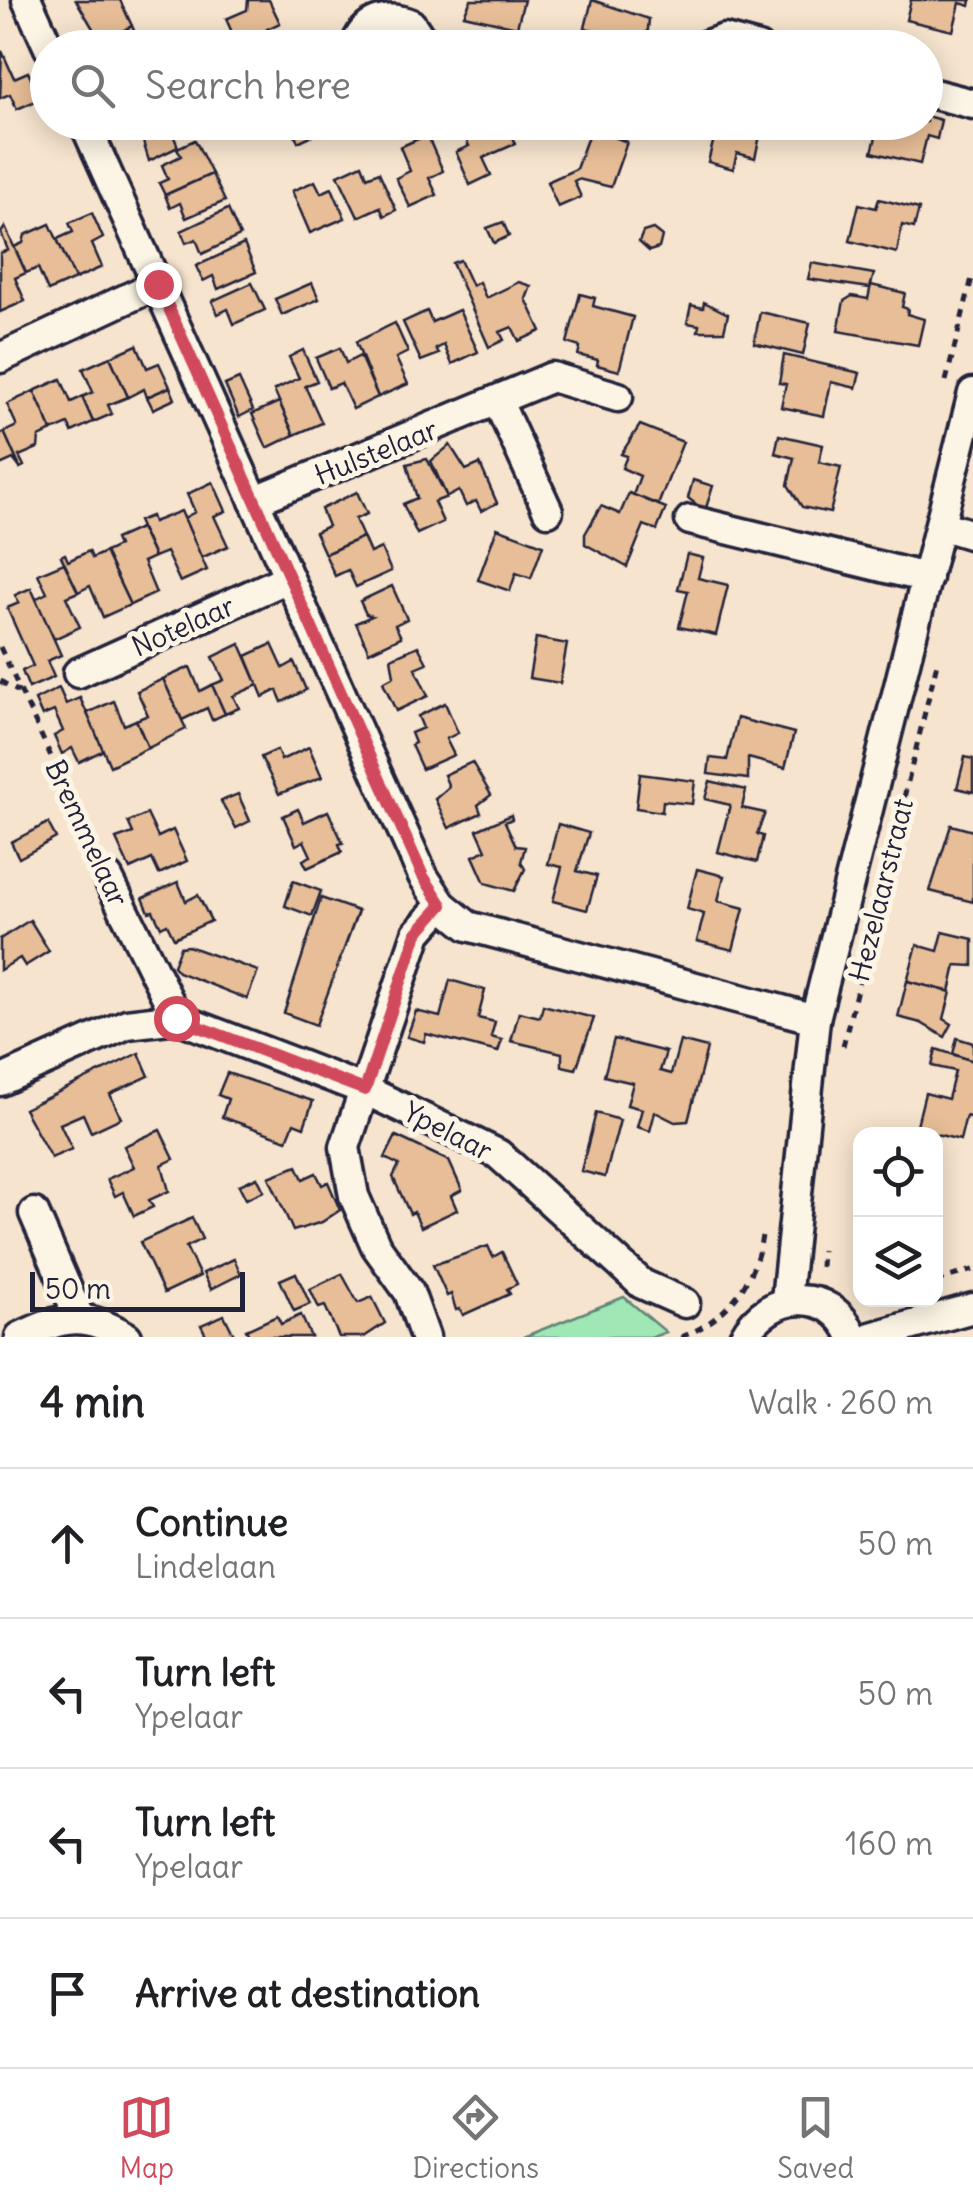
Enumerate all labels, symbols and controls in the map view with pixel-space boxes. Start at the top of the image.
search box [30,30,943,140]
icon: search [65,58,120,113]
text: Search here [145,62,351,109]
route end [136,262,182,308]
street label: Hulstelaar [309,411,443,493]
street label: Notelaar [126,588,240,664]
street label: Bremmelaar [37,754,137,912]
street label: Hezelaarstraat [841,795,921,985]
route start [154,996,200,1042]
street label: Ypelaar [398,1093,498,1169]
map controls [853,1127,943,1307]
button: locate [853,1127,943,1217]
button: layers [853,1217,943,1307]
scale bar [30,1267,245,1312]
text: 50 m [45,1271,111,1307]
text: 4 min [40,1376,145,1428]
text: Walk · 260 m [748,1382,933,1423]
text: Continue [135,1499,288,1546]
icon: ahead [40,1516,95,1571]
text: 50 m [858,1523,933,1564]
text: Lindelaan [135,1546,276,1587]
text: Turn left [135,1649,275,1696]
icon: left [40,1666,95,1721]
text: 50 m [858,1673,933,1714]
text: Ypelaar [135,1696,243,1737]
text: Turn left [135,1799,275,1846]
icon: left [40,1816,95,1871]
text: 160 m [845,1823,933,1864]
text: Ypelaar [135,1846,243,1887]
icon: arrive [40,1966,95,2021]
text: Arrive at destination [135,1970,480,2017]
tab: Map [119,2090,174,2186]
tab: Directions [412,2090,539,2186]
tab: Saved [777,2090,854,2186]

